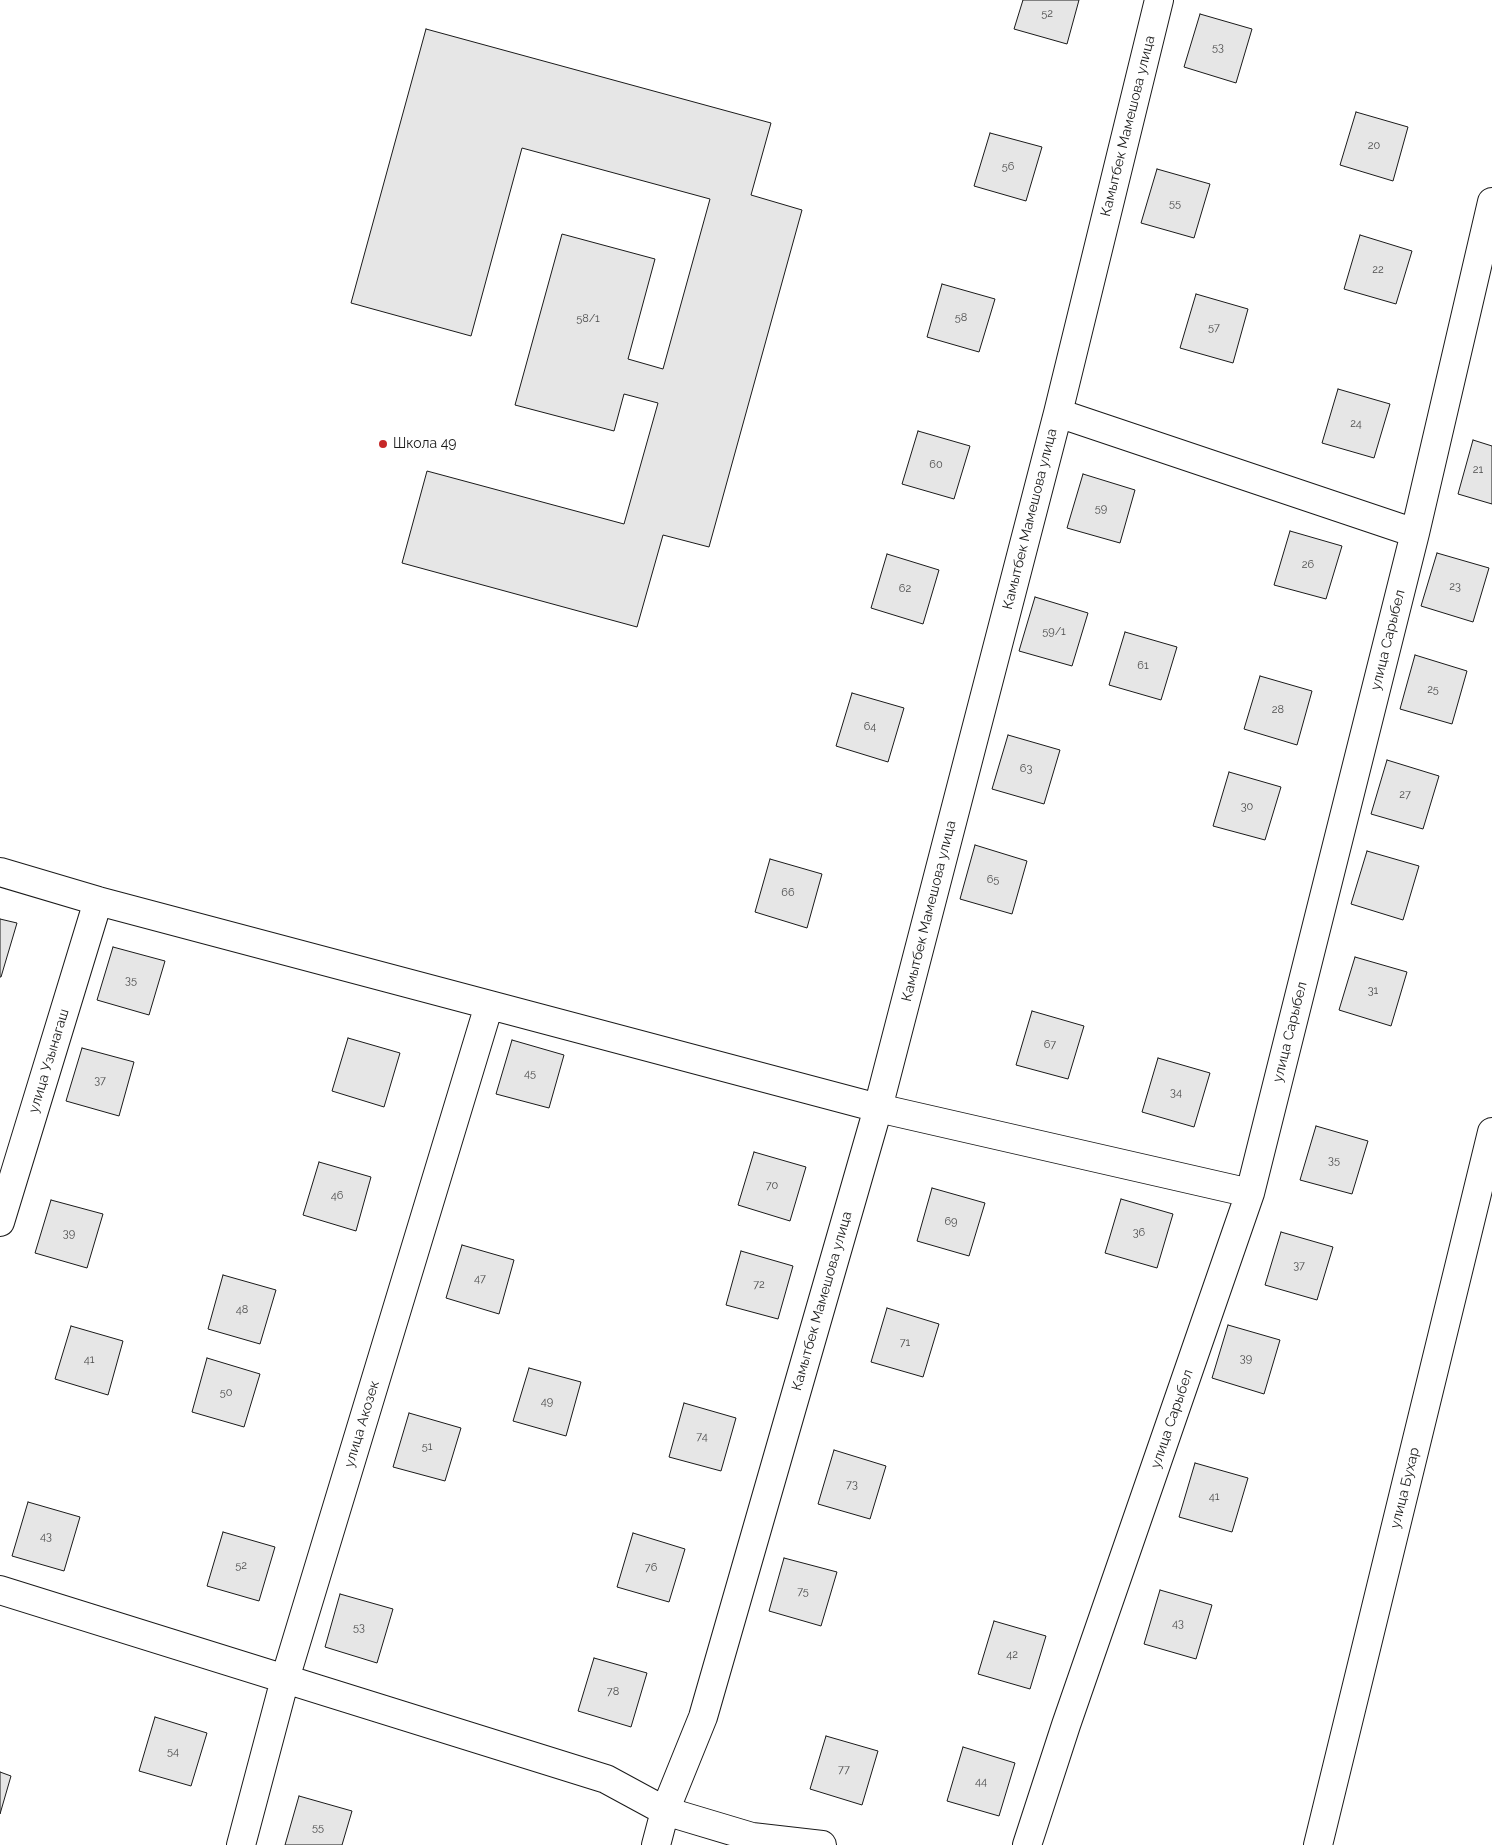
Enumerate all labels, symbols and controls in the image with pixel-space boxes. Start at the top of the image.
house number: 52 [1041,7,1053,21]
street label: Камытбек Мамешова улица [1097,34,1159,218]
house number: 53 [1212,41,1224,55]
house number: 20 [1368,139,1380,153]
house number: 56 [1002,160,1014,174]
house number: 55 [1169,197,1181,211]
house number: 22 [1372,263,1384,277]
house number: 58 [955,311,967,325]
house number: 58/1 [576,312,600,326]
house number: 57 [1208,321,1220,335]
house number: 24 [1350,417,1362,431]
street label: Камытбек Мамешова улица [999,427,1061,611]
place label: Школа 49 [393,436,457,452]
marker: Школа 49 [377,438,389,450]
house number: 60 [929,458,943,472]
house number: 21 [1473,463,1483,477]
house number: 59 [1095,502,1107,516]
house number: 26 [1302,558,1314,572]
house number: 23 [1449,580,1461,594]
house number: 62 [899,582,911,596]
street label: улица Сарыбел [1367,588,1409,692]
house number: 59/1 [1042,625,1066,639]
house number: 61 [1137,659,1149,673]
house number: 25 [1427,683,1439,697]
house number: 28 [1272,703,1284,717]
house number: 64 [864,720,876,734]
house number: 63 [1020,762,1032,776]
house number: 27 [1399,788,1411,802]
house number: 30 [1241,800,1253,814]
street label: Камытбек Мамешова улица [898,819,960,1003]
house number: 65 [987,873,999,887]
house number: 66 [781,886,795,900]
house number: 35 [125,974,137,988]
street label: улица Сарыбел [1269,980,1311,1084]
house number: 31 [1368,984,1378,998]
street label: улица Узынагаш [25,1007,73,1115]
house number: 67 [1044,1038,1056,1052]
house number: 45 [524,1067,536,1081]
house number: 37 [94,1074,106,1088]
house number: 34 [1170,1086,1182,1100]
house number: 35 [1328,1154,1340,1168]
house number: 70 [766,1179,778,1193]
house number: 46 [331,1189,343,1203]
street label: Камытбек Мамешова улица [788,1209,856,1393]
house number: 69 [944,1215,958,1229]
house number: 36 [1133,1226,1145,1240]
house number: 39 [63,1227,75,1241]
house number: 37 [1293,1259,1305,1273]
house number: 47 [474,1272,486,1286]
house number: 72 [753,1278,765,1292]
house number: 48 [236,1303,248,1317]
house number: 71 [900,1336,910,1350]
house number: 39 [1240,1352,1252,1366]
house number: 41 [84,1353,94,1367]
street label: улица Сарыбел [1147,1367,1197,1471]
street label: улица Акозек [341,1379,383,1469]
house number: 50 [220,1386,232,1400]
house number: 49 [541,1395,553,1409]
house number: 74 [696,1430,708,1444]
house number: 51 [422,1440,432,1454]
street label: улица Бухар [1387,1446,1423,1530]
house number: 73 [846,1478,858,1492]
house number: 41 [1209,1490,1219,1504]
house number: 43 [40,1530,52,1544]
house number: 52 [235,1559,247,1573]
house number: 76 [645,1561,657,1575]
house number: 75 [797,1585,809,1599]
house number: 43 [1172,1617,1184,1631]
house number: 53 [353,1621,365,1635]
house number: 42 [1006,1648,1018,1662]
house number: 78 [607,1685,619,1699]
house number: 54 [167,1745,179,1759]
house number: 77 [838,1763,850,1777]
house number: 44 [975,1775,987,1789]
house number: 55 [312,1821,324,1835]

